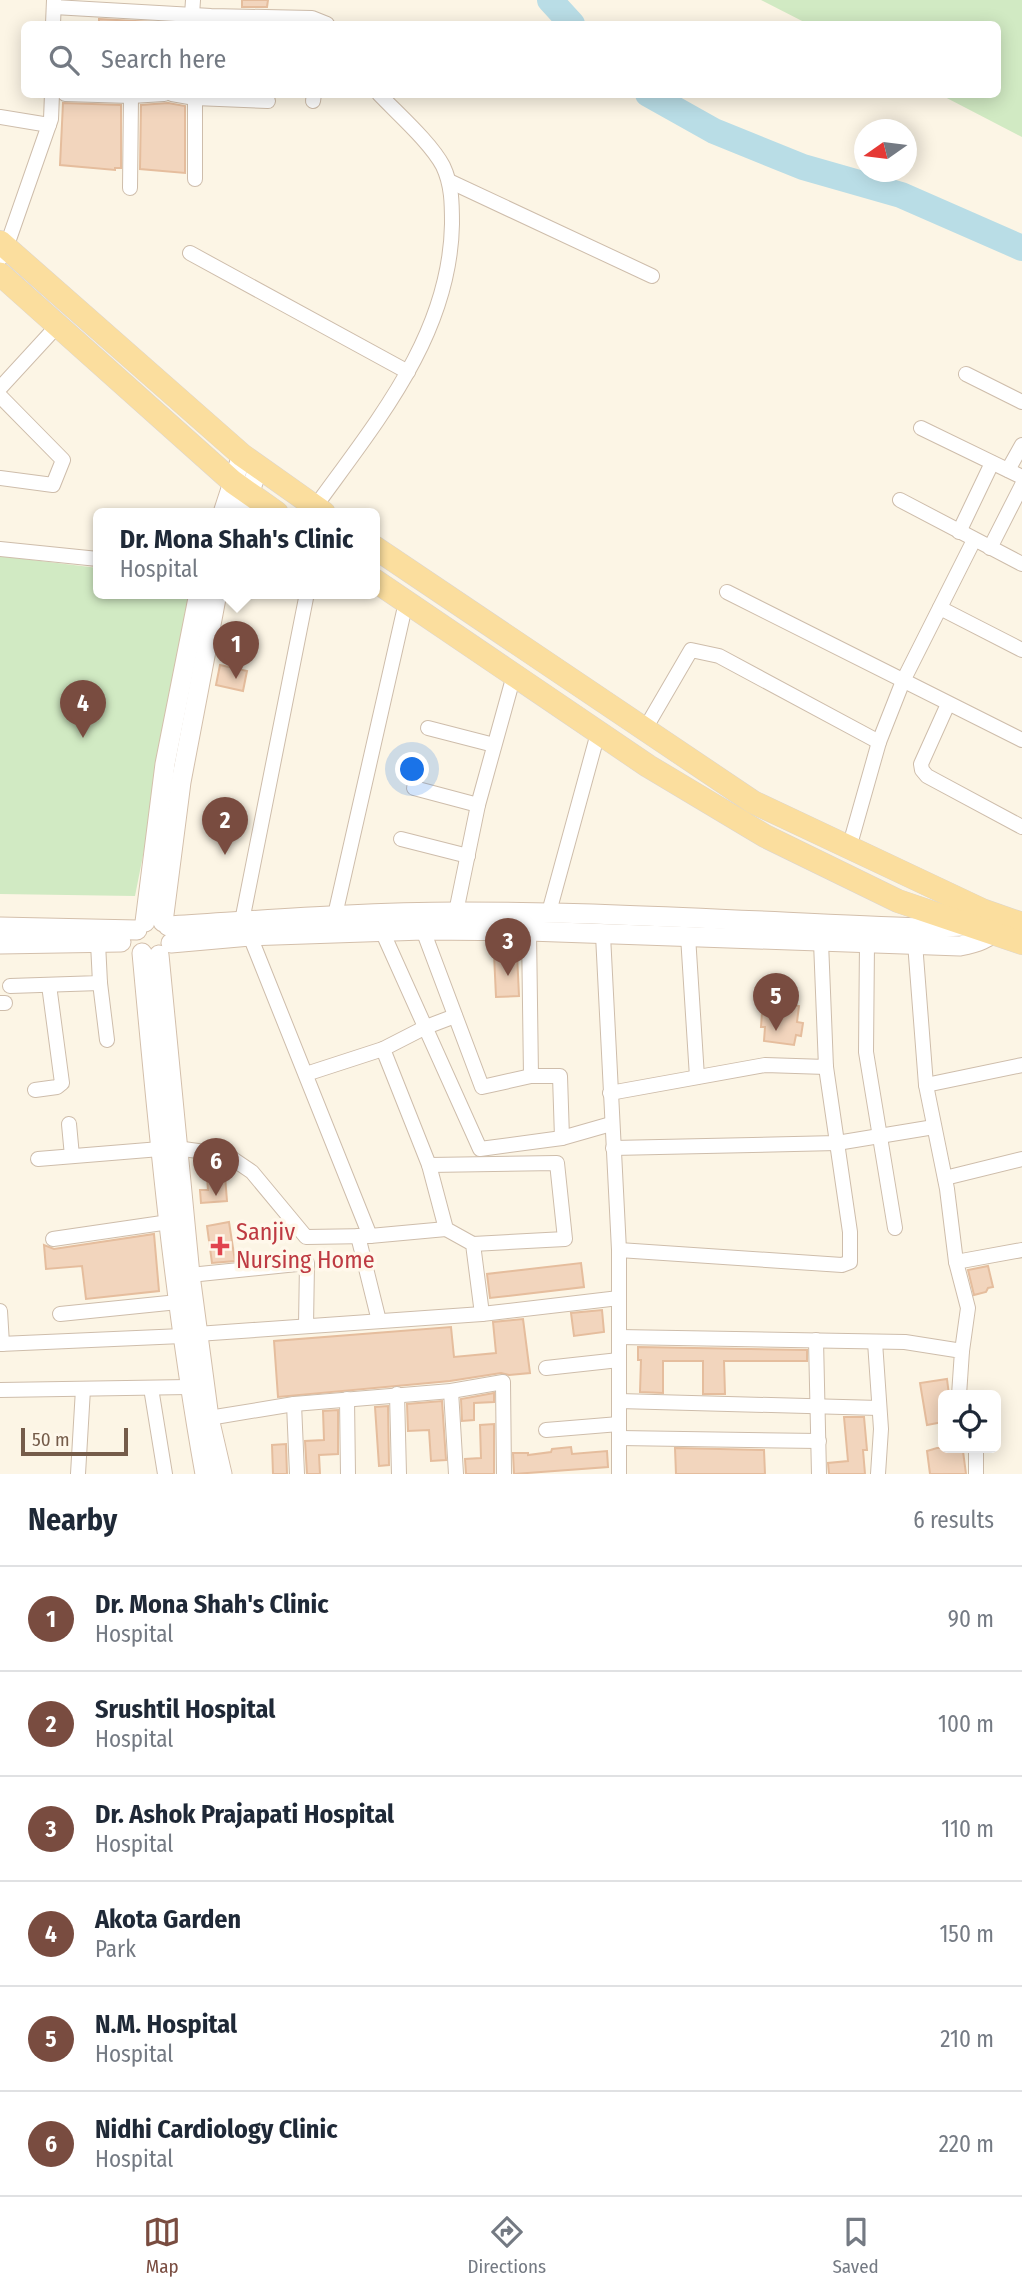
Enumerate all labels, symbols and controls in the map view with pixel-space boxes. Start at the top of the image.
search box [21,21,1001,98]
icon: search [45,41,83,79]
text: Search here [101,44,226,75]
north arrow [854,119,917,182]
popup [93,508,380,599]
text: Dr. Mona Shah's Clinic [120,524,353,555]
text: Hospital [120,555,198,583]
pin: 1 [213,621,259,679]
pin: 4 [60,680,106,738]
your location [395,752,429,786]
pin: 2 [202,797,248,855]
pin: 3 [485,918,531,976]
pin: 5 [753,973,799,1031]
pin: 6 [193,1138,239,1196]
place label: Sanjiv Nursing Home [236,1218,375,1274]
marker: Sanjiv Nursing Home [210,1236,230,1256]
map controls [938,1390,1001,1453]
button: locate [938,1390,1001,1453]
scale bar [21,1425,128,1457]
text: 50 m [32,1428,70,1451]
text: Nearby [28,1502,117,1538]
text: 6 results [913,1506,994,1534]
text: Dr. Mona Shah's Clinic [95,1589,328,1620]
text: 1 [46,1605,56,1633]
text: 90 m [948,1605,994,1633]
text: Hospital [95,1620,173,1648]
text: Srushtil Hospital [95,1694,275,1725]
text: 2 [46,1710,56,1738]
text: 100 m [938,1710,994,1738]
text: Hospital [95,1725,173,1753]
text: Dr. Ashok Prajapati Hospital [95,1799,394,1830]
text: 3 [46,1815,56,1843]
text: 110 m [941,1815,994,1843]
text: Hospital [95,1830,173,1858]
text: Akota Garden [95,1904,241,1935]
text: 4 [45,1920,57,1948]
text: 150 m [939,1920,994,1948]
text: Park [95,1935,136,1963]
text: N.M. Hospital [95,2009,237,2040]
text: 5 [45,2025,57,2053]
text: 210 m [940,2025,994,2053]
text: Hospital [95,2040,173,2068]
text: Nidhi Cardiology Clinic [95,2114,338,2145]
text: 6 [45,2130,57,2158]
text: 220 m [939,2130,994,2158]
text: Hospital [95,2145,173,2173]
tab: Map [143,2213,181,2278]
tab: Directions [467,2213,546,2278]
tab: Saved [832,2213,879,2278]

